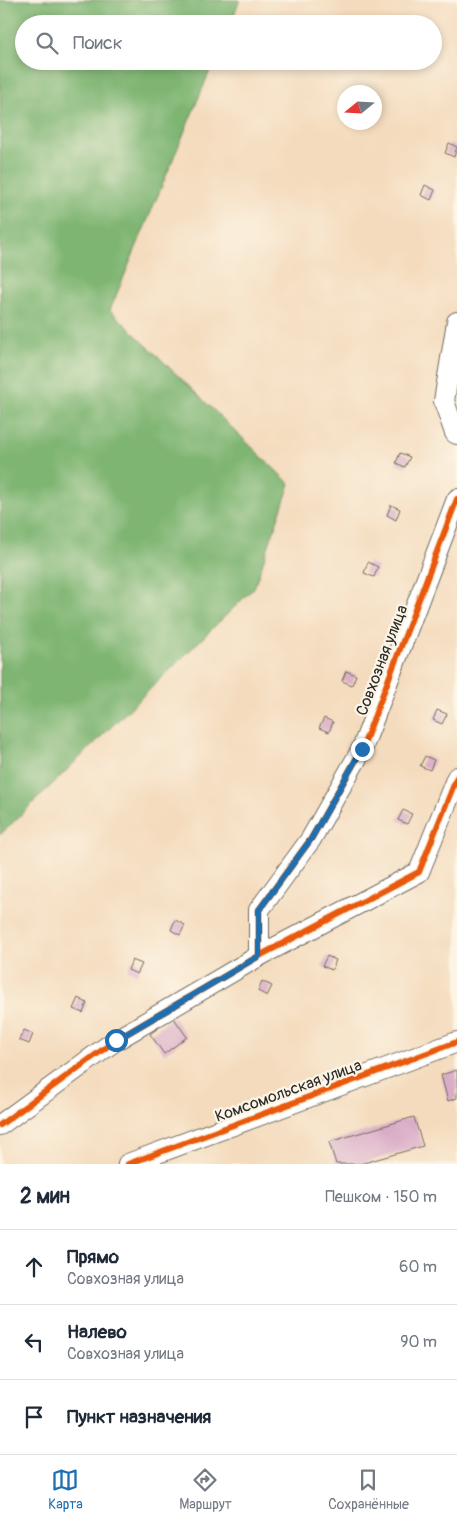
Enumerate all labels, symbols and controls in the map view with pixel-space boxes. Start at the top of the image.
search box [15,15,442,70]
icon: search [33,29,61,57]
text: Поиск [73,31,123,55]
north arrow [337,85,382,130]
street label: Совхозная улица [352,602,412,719]
route end [351,738,374,761]
route start [105,1029,128,1052]
street label: Комсомольская улица [212,1055,364,1127]
text: 2 мин [20,1183,70,1210]
text: Пешком · 150 m [325,1187,437,1207]
text: Прямо [67,1245,119,1269]
icon: ahead [20,1253,48,1281]
text: 60 m [399,1257,437,1277]
text: Совхозная улица [67,1269,184,1289]
text: Налево [67,1320,127,1344]
icon: left [20,1328,48,1356]
text: 90 m [400,1332,437,1352]
text: Совхозная улица [67,1344,184,1364]
icon: arrive [20,1403,48,1431]
text: Пункт назначения [67,1405,211,1429]
tab: Карта [48,1466,83,1513]
tab: Маршрут [179,1466,232,1513]
tab: Сохранённые [328,1466,409,1513]

